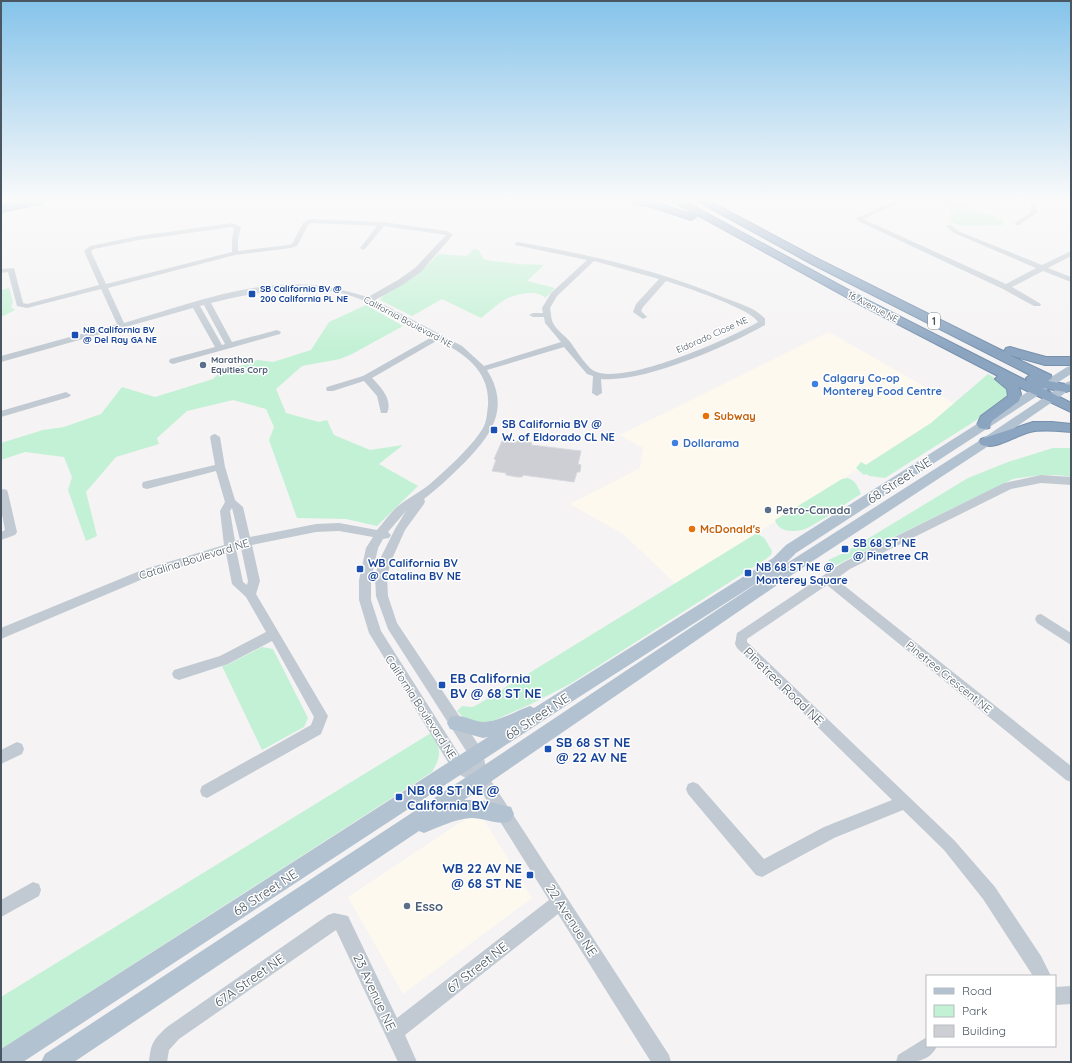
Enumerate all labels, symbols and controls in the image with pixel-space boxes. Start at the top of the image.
place label: SB California BV @ 200 California PL NE [260,283,348,304]
marker: SB California BV @ 200 California PL NE [247,289,257,299]
street label: 16 Avenue NE [846,289,900,324]
street label: California Boulevard NE [362,294,454,350]
road number: 1 [928,313,940,329]
street label: Eldorado Close NE [674,314,749,355]
place label: NB California BV @ Del Ray GA NE [83,324,157,345]
marker: NB California BV @ Del Ray GA NE [70,330,80,340]
place label: Marathon Equities Corp [211,354,268,375]
marker: Marathon Equities Corp [198,360,208,370]
place label: Calgary Co-op Monterey Food Centre [823,371,943,398]
marker: Calgary Co-op Monterey Food Centre [810,379,820,389]
place label: Subway [714,409,756,423]
marker: Subway [701,411,711,421]
place label: SB California BV @ W. of Eldorado CL NE [502,417,615,444]
marker: SB California BV @ W. of Eldorado CL NE [489,425,499,435]
place label: Dollarama [683,436,739,450]
marker: Dollarama [670,438,680,448]
street label: 68 Street NE [864,453,934,507]
place label: Petro-Canada [776,503,850,517]
marker: Petro-Canada [763,505,773,515]
place label: McDonald's [700,522,760,536]
marker: McDonald's [687,524,697,534]
street label: Catalina Boulevard NE [137,536,251,582]
place label: SB 68 ST NE @ Pinetree CR [853,536,929,563]
marker: SB 68 ST NE @ Pinetree CR [840,544,850,554]
place label: WB California BV @ Catalina BV NE [368,556,461,583]
place label: NB 68 ST NE @ Monterey Square [756,560,848,587]
marker: WB California BV @ Catalina BV NE [355,564,365,574]
marker: NB 68 ST NE @ Monterey Square [743,568,753,578]
street label: Pinetree Crescent NE [903,638,995,716]
street label: Pinetree Road NE [741,644,827,728]
street label: California Boulevard NE [382,653,460,761]
place label: EB California BV @ 68 ST NE [450,670,542,701]
marker: EB California BV @ 68 ST NE [437,680,447,690]
street label: 68 Street NE [502,689,572,743]
place label: SB 68 ST NE @ 22 AV NE [556,734,630,765]
marker: SB 68 ST NE @ 22 AV NE [543,744,553,754]
place label: NB 68 ST NE @ California BV [407,782,500,813]
marker: NB 68 ST NE @ California BV [394,792,404,802]
place label: WB 22 AV NE @ 68 ST NE [443,860,522,891]
street label: 68 Street NE [230,865,300,919]
marker: WB 22 AV NE @ 68 ST NE [525,870,535,880]
street label: 22 Avenue NE [543,881,601,959]
place label: Esso [415,898,443,914]
marker: Esso [402,901,412,911]
street label: 67 Street NE [443,938,511,996]
street label: 67A Street NE [211,950,287,1010]
street label: 23 Avenue NE [350,951,400,1033]
legend [926,975,1056,1047]
text: Road [962,983,992,998]
text: Park [962,1003,987,1018]
text: Building [962,1023,1006,1038]

